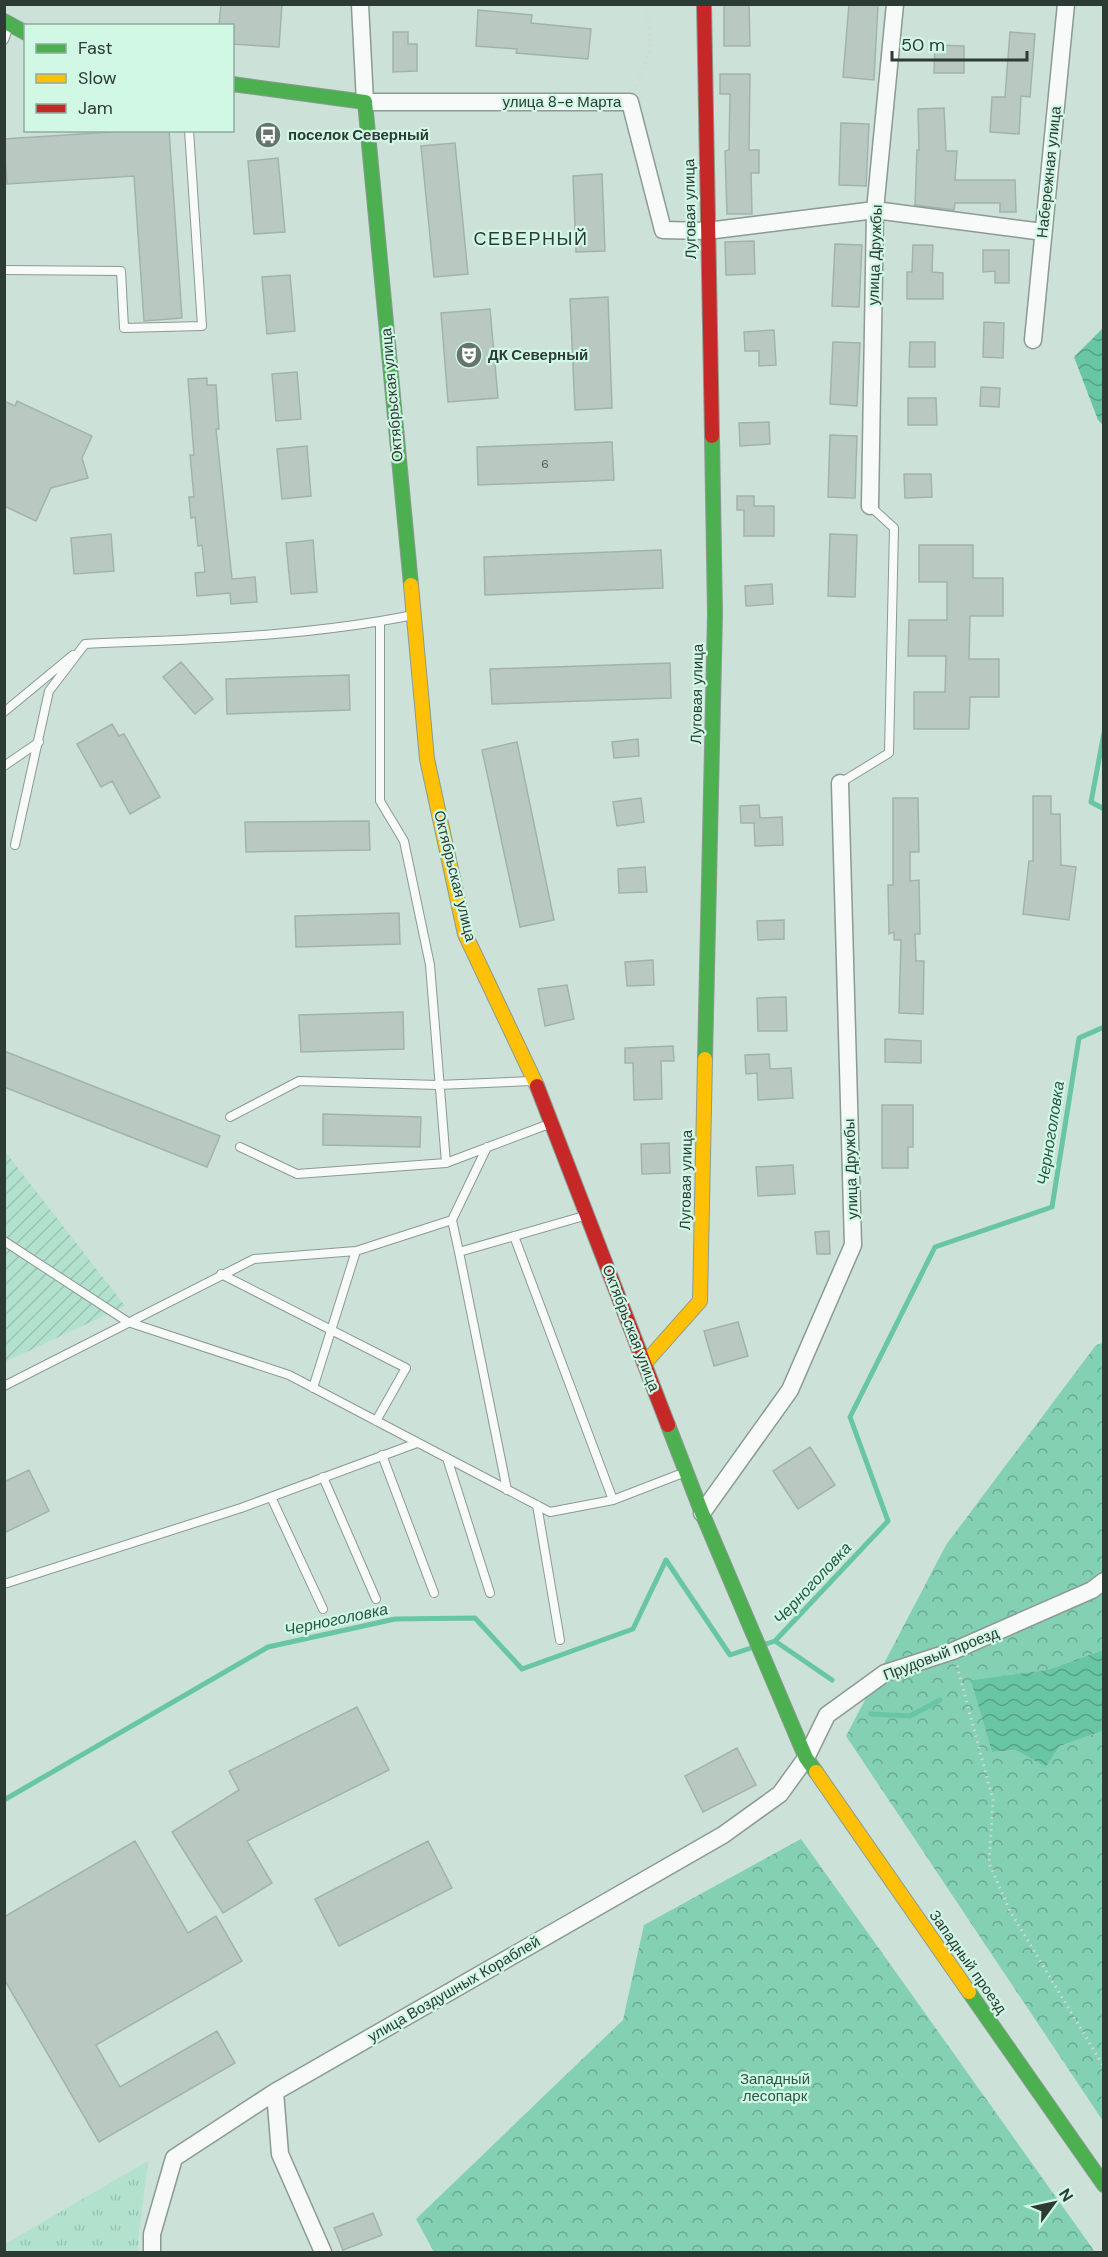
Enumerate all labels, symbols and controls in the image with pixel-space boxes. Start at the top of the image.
legend [24,24,234,132]
scale bar [892,24,1027,62]
text: 50 m [901,33,945,57]
text: Fast [78,36,113,60]
text: Slow [78,66,117,90]
street label: улица 8-е Марта [503,92,622,112]
text: Jam [78,96,113,120]
street label: Набережная улица [1032,104,1066,239]
bus stop icon: поселок Северный [253,120,283,150]
place label: поселок Северный [288,125,429,145]
street label: Луговая улица [679,158,701,259]
street label: улица Дружбы [863,204,887,306]
district label: СЕВЕРНЫЙ [474,227,588,251]
street label: Октябрьская улица [376,327,408,463]
theatre icon: ДК Северный [454,340,484,370]
place label: ДК Северный [488,345,588,365]
house number: 6 [541,456,549,472]
street label: Луговая улица [686,643,708,744]
street label: Октябрьская улица [429,808,481,944]
water label: Черноголовка [1032,1079,1069,1187]
street label: улица Дружбы [839,1118,863,1220]
street label: Луговая улица [675,1129,697,1230]
street label: Октябрьская улица [598,1262,665,1395]
water label: Черноголовка [769,1538,856,1629]
water label: Черноголовка [282,1598,390,1641]
street label: Прудовый проезд [880,1623,1002,1685]
street label: Западный проезд [925,1906,1011,2018]
street label: улица Воздушных Кораблей [364,1931,544,2047]
park label: Западный лесопарк [740,2069,810,2106]
north arrow [1024,2173,1084,2233]
text: N [1054,2184,1078,2206]

